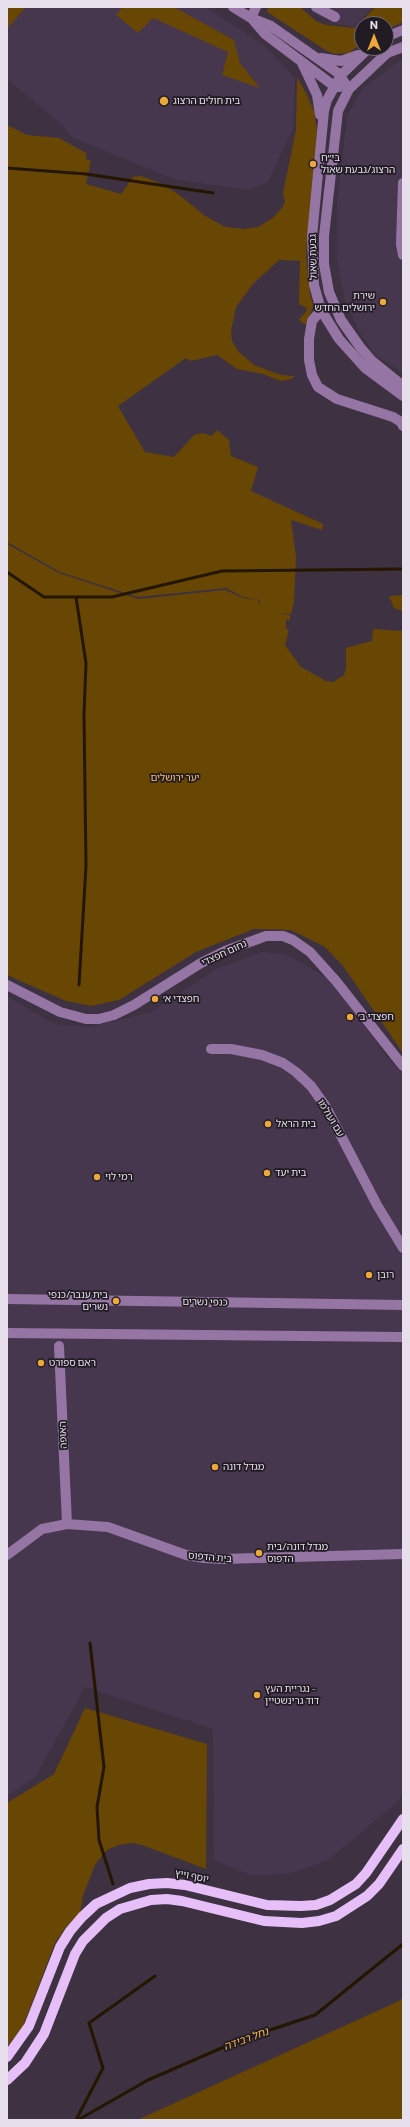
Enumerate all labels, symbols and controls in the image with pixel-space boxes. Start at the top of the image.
north arrow [354,16,394,56]
text: N [370,18,378,31]
marker: בית חולים הרצוג [158,95,170,107]
place label: בית חולים הרצוג [173,95,240,107]
place label: בי״ח הרצוג/גבעת שאול [321,152,395,176]
marker: בי״ח הרצוג/גבעת שאול [308,159,318,169]
street label: גבעת שאול [307,234,319,280]
place label: שירת ירושלים החדש [314,290,375,314]
marker: שירת ירושלים החדש [378,297,388,307]
park label: יער ירושלים [150,772,200,784]
street label: נחום חפצדי [200,937,248,969]
place label: חפצדי א׳ [163,993,199,1005]
marker: חפצדי א׳ [150,994,160,1004]
place label: חפצדי ב׳ [358,1011,394,1023]
marker: חפצדי ב׳ [345,1012,355,1022]
street label: עם ועולמו [315,1097,347,1139]
place label: בית הראל [276,1118,316,1130]
marker: בית הראל [263,1119,273,1129]
place label: בית יעד [275,1167,307,1179]
marker: בית יעד [262,1168,272,1178]
place label: רמי לוי [105,1171,133,1183]
marker: רמי לוי [92,1172,102,1182]
place label: רובן [377,1269,394,1281]
marker: רובן [364,1270,374,1280]
place label: בית ענבר/כנפי נשרים [48,1289,108,1312]
marker: בית ענבר/כנפי נשרים [111,1296,121,1306]
street label: כנפי נשרים [182,1296,228,1308]
place label: ראם ספורט [49,1357,96,1369]
marker: ראם ספורט [36,1358,46,1368]
street label: האופה [57,1421,69,1449]
place label: מגדל דונה [223,1461,264,1473]
marker: מגדל דונה [210,1462,220,1472]
place label: מגדל דונה/בית הדפוס [267,1541,328,1564]
marker: מגדל דונה/בית הדפוס [254,1548,264,1558]
street label: בית הדפוס [188,1549,232,1565]
place label: נגריית העץ - דוד גרינשטיין [265,1683,319,1706]
marker: נגריית העץ - דוד גרינשטיין [252,1690,262,1700]
street label: יוסף וייץ [174,1867,210,1885]
water label: נחל רבידה [222,2025,270,2053]

